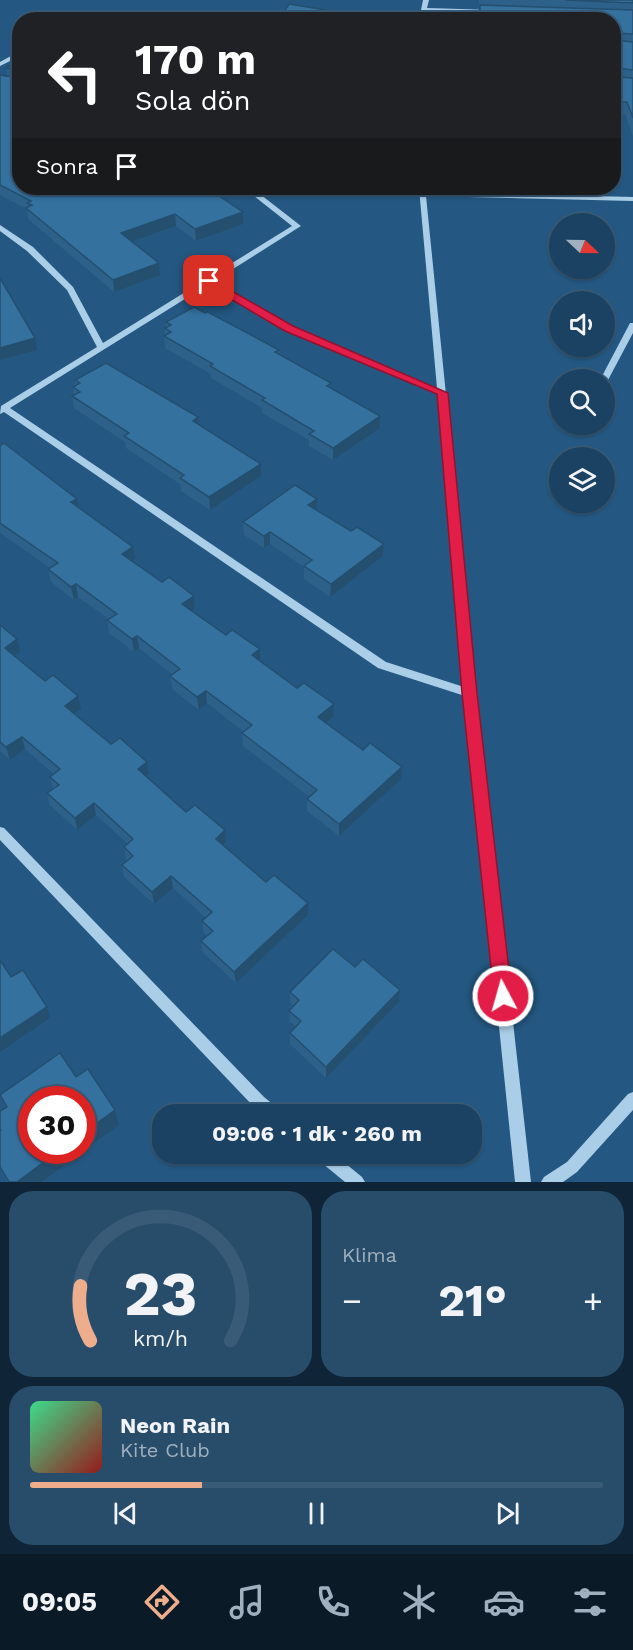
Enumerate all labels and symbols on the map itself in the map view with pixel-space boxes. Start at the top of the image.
north arrow [549,213,615,279]
pin [183,255,234,306]
position arrow [471,964,535,1028]
speed limit sign: 30 [18,1086,96,1164]

